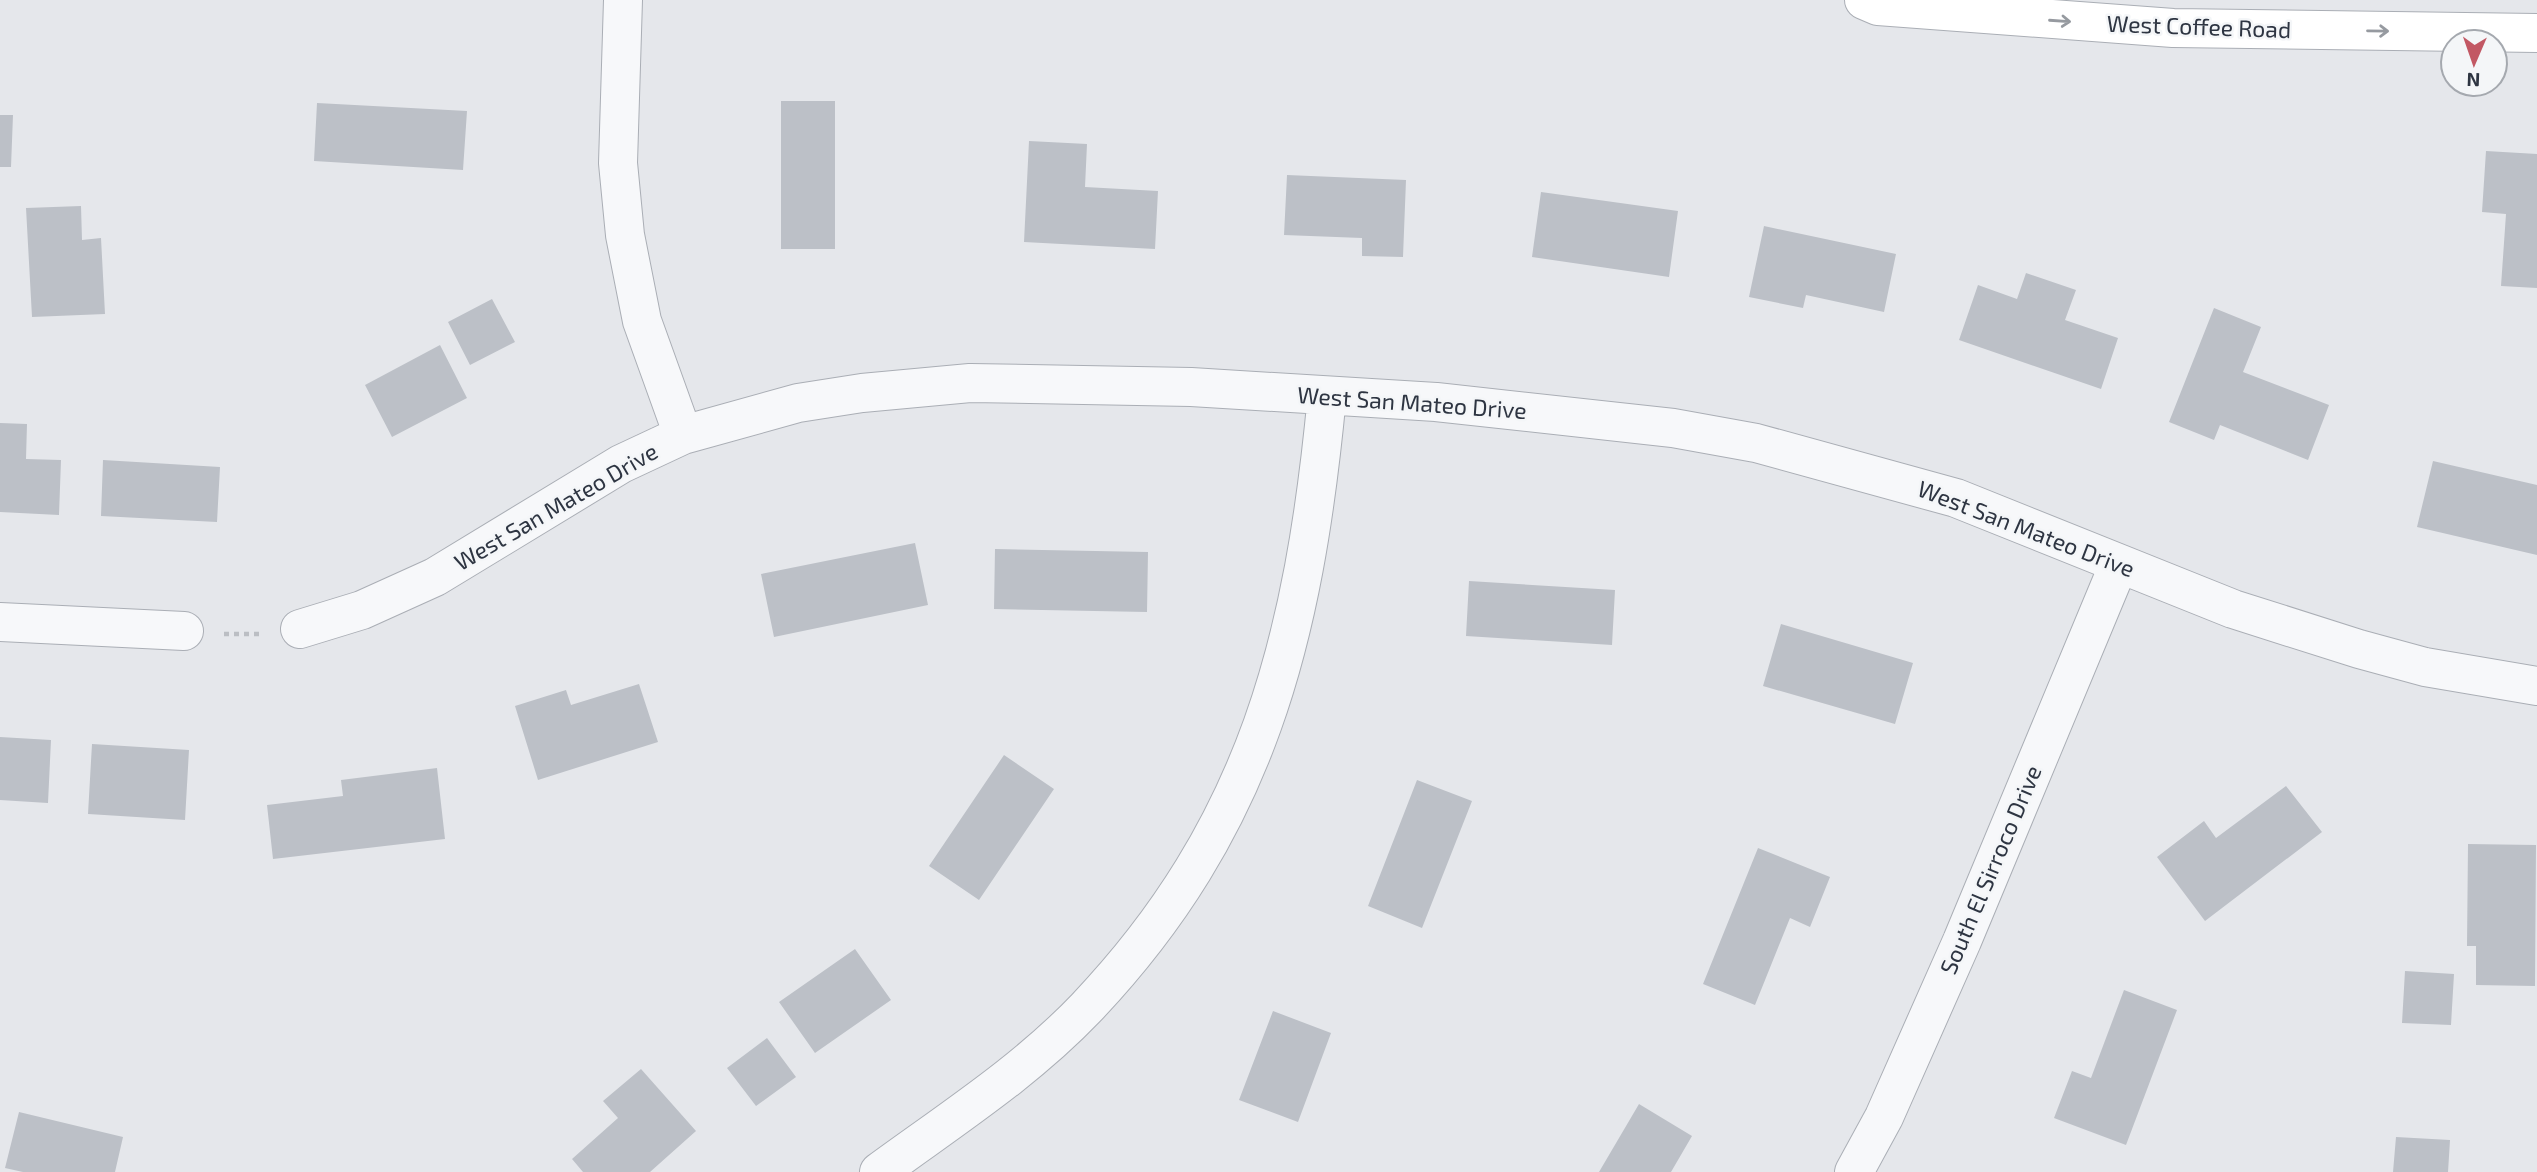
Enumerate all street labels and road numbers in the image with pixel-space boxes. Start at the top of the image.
street label: West Coffee Road [2106,9,2292,43]
street label: West San Mateo Drive [1296,380,1528,424]
street label: West San Mateo Drive [449,436,662,576]
street label: West San Mateo Drive [1914,474,2139,582]
street label: South El Sirroco Drive [1933,761,2047,978]

